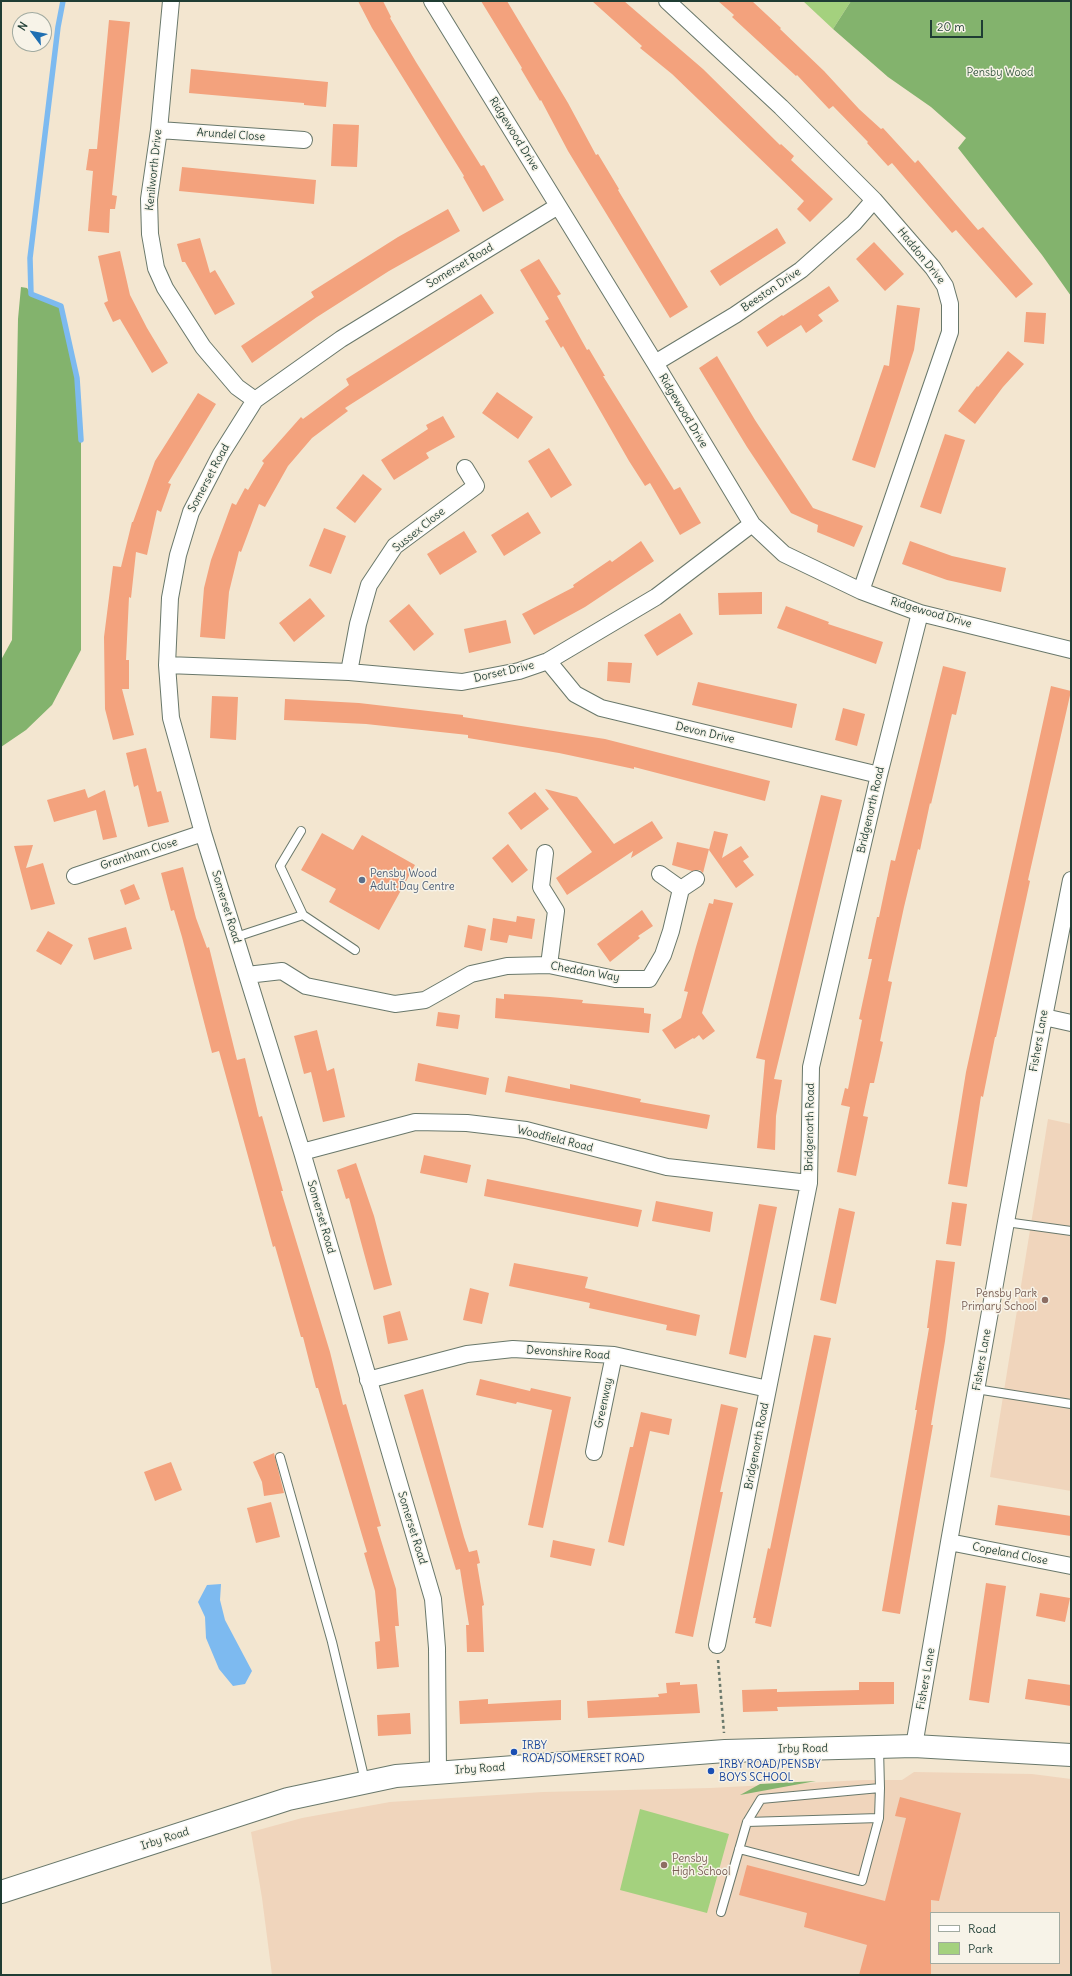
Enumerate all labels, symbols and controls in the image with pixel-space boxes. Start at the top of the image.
north arrow [12,12,52,52]
scale bar [932,12,985,38]
text: N [15,19,31,33]
text: 20 m [937,19,965,34]
park label: Pensby Wood [967,66,1033,80]
street label: Ridgewood Drive [486,95,542,173]
street label: Arundel Close [196,126,266,144]
street label: Kenilworth Drive [143,129,165,211]
street label: Haddon Drive [894,225,948,287]
street label: Somerset Road [424,241,496,291]
street label: Beeston Drive [739,265,803,315]
street label: Ridgewood Drive [656,372,710,450]
street label: Somerset Road [185,442,233,514]
street label: Sussex Close [390,505,448,555]
street label: Ridgewood Drive [889,595,973,631]
street label: Dorset Drive [472,659,536,685]
street label: Devon Drive [674,720,736,746]
street label: Bridgenorth Road [855,766,887,854]
street label: Grantham Close [99,835,179,873]
place label: Pensby Wood Adult Day Centre [370,867,455,893]
street label: Somerset Road [209,869,243,945]
marker: Pensby Wood Adult Day Centre [357,875,367,885]
street label: Cheddon Way [550,959,620,985]
street label: Fishers Lane [1027,1009,1051,1073]
street label: Bridgenorth Road [803,1083,817,1171]
street label: Woodfield Road [516,1123,594,1155]
street label: Somerset Road [304,1179,338,1255]
place label: Pensby Park Primary School [961,1287,1037,1313]
marker: Pensby Park Primary School [1040,1295,1050,1305]
street label: Fishers Lane [970,1328,994,1392]
street label: Devonshire Road [526,1343,610,1363]
street label: Greenway [592,1377,616,1429]
street label: Bridgenorth Road [742,1401,772,1491]
street label: Somerset Road [395,1490,429,1566]
street label: Copeland Close [971,1540,1049,1568]
street label: Fishers Lane [914,1647,938,1711]
place label: IRBY ROAD/SOMERSET ROAD [522,1739,644,1765]
street label: Irby Road [778,1742,828,1756]
marker: IRBY ROAD/SOMERSET ROAD [509,1747,519,1757]
place label: IRBY ROAD/PENSBY BOYS SCHOOL [719,1758,821,1784]
street label: Irby Road [455,1761,505,1777]
marker: IRBY ROAD/PENSBY BOYS SCHOOL [706,1766,716,1776]
street label: Irby Road [139,1825,191,1853]
place label: Pensby High School [672,1852,730,1878]
marker: Pensby High School [659,1860,669,1870]
legend [930,1912,1060,1964]
text: Road [968,1921,996,1936]
text: Park [968,1941,993,1956]

